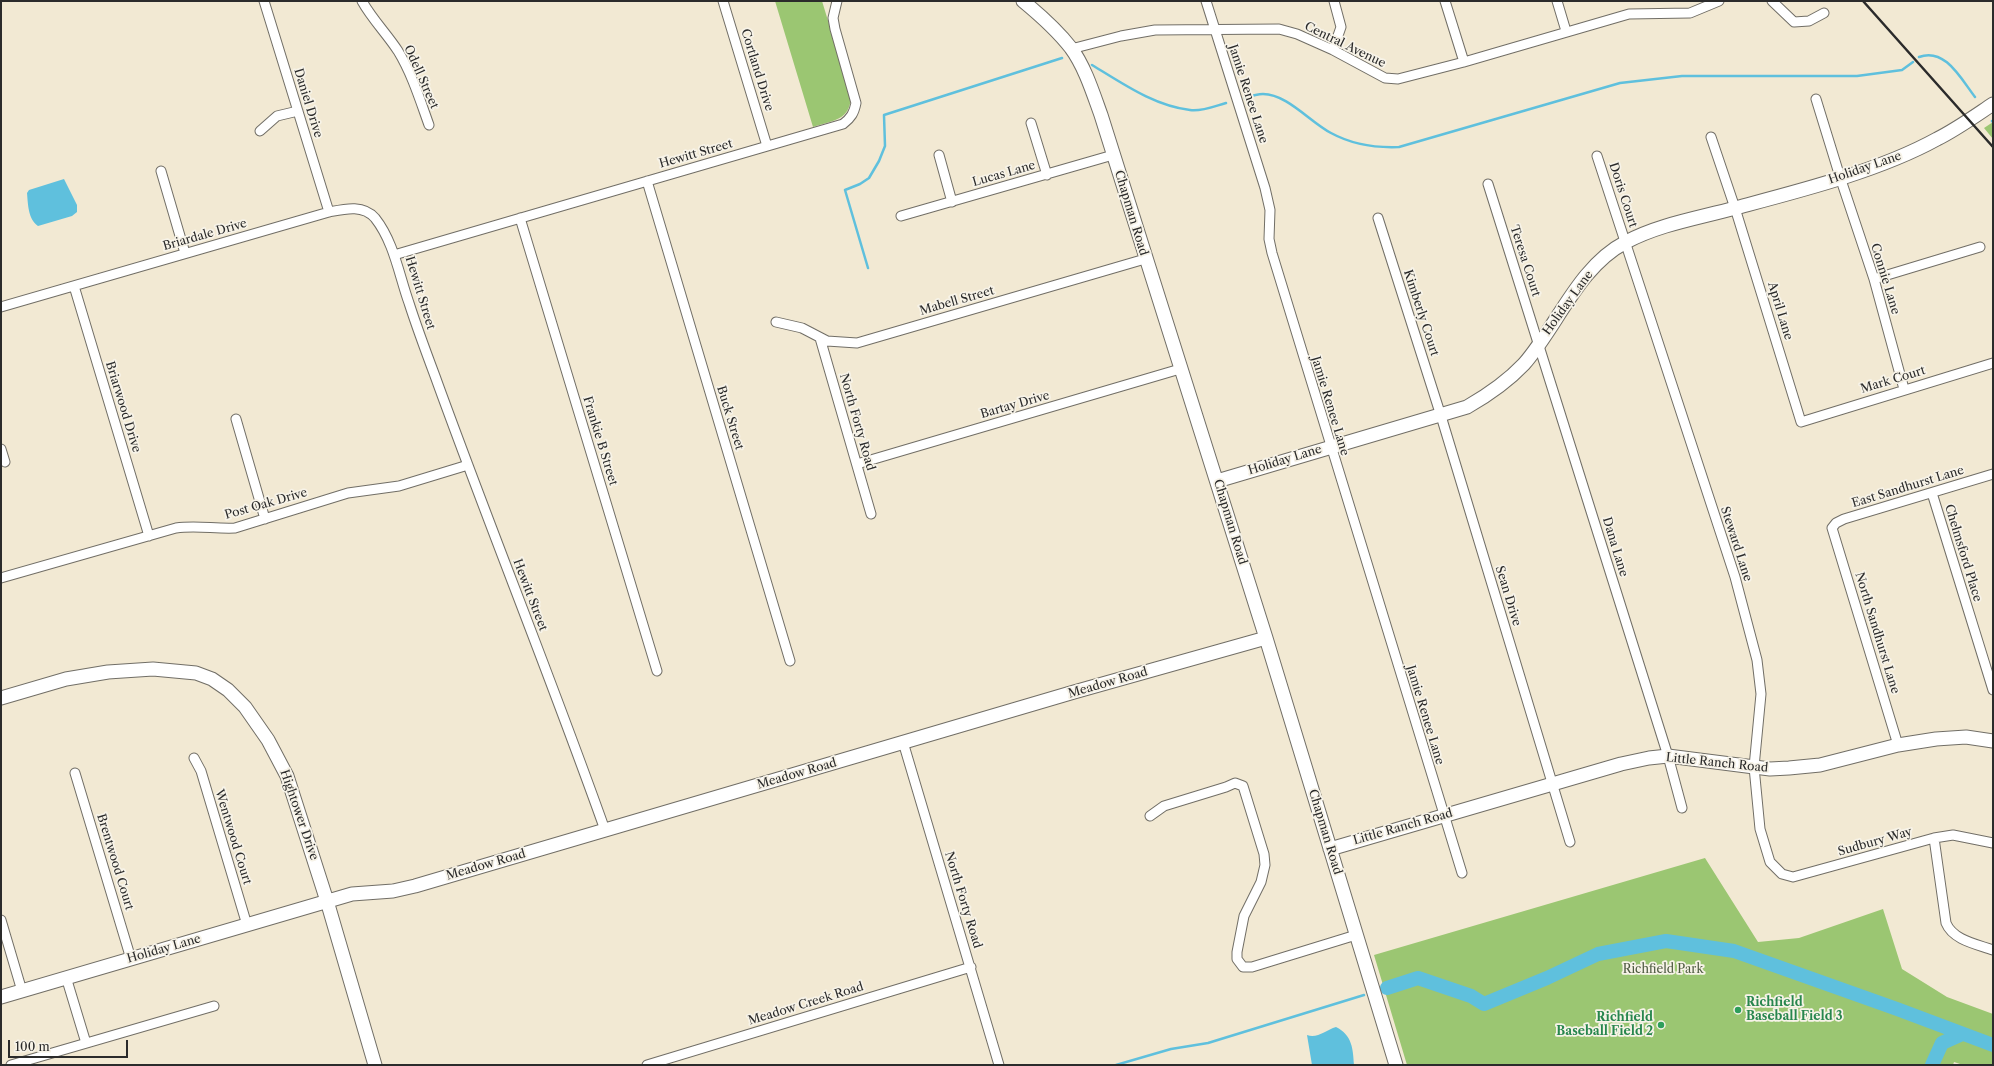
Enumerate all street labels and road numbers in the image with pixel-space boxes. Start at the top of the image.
street label: Central Avenue [1302,19,1388,71]
street label: Cortland Drive [738,27,776,113]
street label: Odell Street [401,43,441,111]
street label: Jamie Renee Lane [1225,43,1271,145]
street label: Daniel Drive [291,67,325,139]
street label: Hewitt Street [658,137,734,171]
street label: Holiday Lane [1827,149,1903,187]
street label: Lucas Lane [971,158,1037,190]
street label: Doris Court [1606,161,1640,229]
street label: Chapman Road [1111,169,1151,257]
street label: Briardale Drive [161,216,249,254]
street label: Teresa Court [1507,223,1543,299]
street label: Connie Lane [1867,242,1903,316]
street label: Hewitt Street [402,255,438,331]
street label: Kimberly Court [1400,268,1442,358]
street label: Holiday Lane [1540,268,1596,338]
street label: April Lane [1764,280,1796,342]
street label: Mabell Street [918,284,996,318]
street label: Jamie Renee Lane [1308,355,1352,457]
street label: Briarwood Drive [102,360,144,454]
street label: Mark Court [1859,363,1927,397]
street label: North Forty Road [836,372,878,472]
street label: Buck Street [713,384,747,452]
street label: Bartay Drive [979,388,1051,422]
street label: Frankie B Street [580,395,620,487]
street label: Holiday Lane [1246,442,1324,478]
street label: East Sandhurst Lane [1850,463,1966,511]
street label: Chapman Road [1210,478,1250,566]
street label: Post Oak Drive [223,485,309,523]
street label: Chelmsford Place [1941,503,1985,603]
street label: Steward Lane [1717,505,1755,583]
street label: Dana Lane [1599,515,1631,579]
street label: Hewitt Street [510,557,550,633]
street label: Sean Drive [1492,564,1524,628]
street label: North Sandhurst Lane [1852,571,1902,695]
street label: Jamie Renee Lane [1403,664,1447,766]
street label: Meadow Road [1067,665,1149,701]
street label: Little Ranch Road [1665,750,1769,776]
street label: Meadow Road [756,756,838,792]
street label: Hightower Drive [277,768,321,862]
street label: Wentwood Court [212,788,254,886]
street label: Chapman Road [1305,788,1345,876]
street label: Little Ranch Road [1352,806,1454,848]
street label: Brentwood Court [94,812,136,912]
street label: Sudbury Way [1836,825,1914,859]
street label: Meadow Road [445,847,527,883]
street label: North Forty Road [941,850,985,950]
street label: Holiday Lane [125,932,203,966]
street label: Meadow Creek Road [747,980,865,1028]

